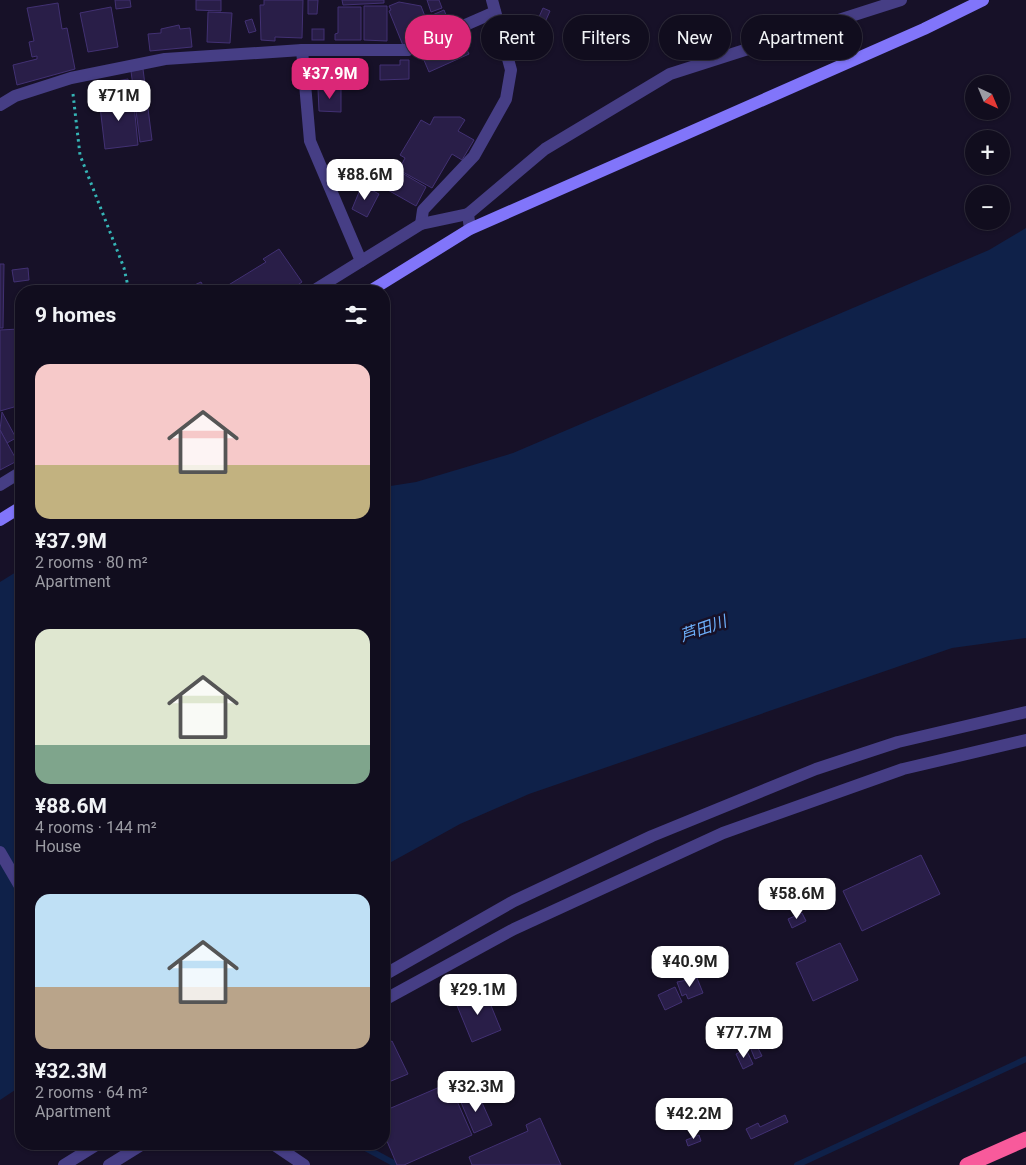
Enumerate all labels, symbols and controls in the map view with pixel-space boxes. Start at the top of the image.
chip: Buy [405,15,471,60]
chip: Rent [481,15,553,60]
chip: Filters [563,15,649,60]
chip: New [659,15,731,60]
chip: Apartment [741,15,862,60]
pin: ¥37.9M [289,58,371,100]
text: ¥37.9M [303,64,357,83]
north arrow [965,75,1010,120]
map controls [965,75,1010,230]
pin: ¥71M [89,80,149,122]
text: ¥71M [99,86,139,105]
button: + [965,130,1010,175]
pin: ¥88.6M [324,158,406,201]
text: ¥88.6M [338,165,392,184]
button: − [965,185,1010,230]
icon: filters [342,301,370,329]
text: 9 homes [35,303,116,327]
icon: home [158,397,248,487]
text: ¥37.9M [35,529,107,553]
text: 2 rooms · 80 m² [35,553,148,572]
text: Apartment [35,572,111,591]
water label: 芦田川 [677,611,731,645]
icon: home [158,662,248,752]
text: ¥88.6M [35,794,107,818]
text: 4 rooms · 144 m² [35,818,157,837]
text: House [35,837,81,856]
pin: ¥58.6M [756,878,838,920]
text: ¥58.6M [770,884,824,903]
icon: home [158,927,248,1017]
pin: ¥40.9M [649,946,731,988]
text: ¥40.9M [663,952,717,971]
pin: ¥29.1M [437,974,519,1016]
text: ¥29.1M [451,980,505,999]
pin: ¥77.7M [703,1016,785,1059]
text: ¥77.7M [717,1023,771,1042]
text: ¥32.3M [35,1059,107,1083]
pin: ¥32.3M [435,1070,517,1113]
text: ¥32.3M [449,1077,503,1096]
text: 2 rooms · 64 m² [35,1083,148,1102]
pin: ¥42.2M [653,1098,735,1140]
text: Apartment [35,1102,111,1121]
text: ¥42.2M [667,1104,721,1123]

